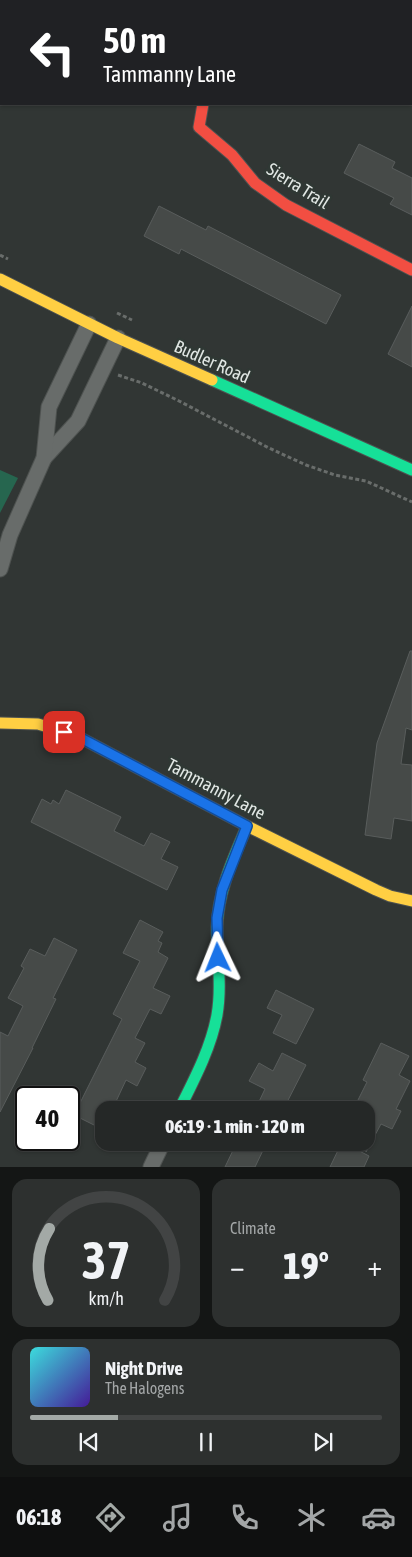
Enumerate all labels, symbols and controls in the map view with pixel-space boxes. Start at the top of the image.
icon: left [20,20,85,85]
text: 50 m [103,20,166,60]
text: Tammanny Lane [103,61,236,87]
street label: Sierra Trail [263,158,334,213]
street label: Budler Road [171,336,253,388]
pin [43,711,85,753]
icon: arrive [50,718,78,746]
street label: Tammanny Lane [163,754,269,823]
position arrow [191,931,243,983]
speed limit sign: 40 [15,1086,80,1151]
text: 06:19 · 1 min · 120 m [165,1115,305,1137]
text: Climate [230,1219,276,1237]
text: 37 [82,1230,130,1290]
text: 19° [283,1244,329,1287]
text: − [230,1250,245,1282]
text: + [367,1250,382,1282]
text: km/h [88,1288,124,1309]
text: Night Drive [105,1357,183,1379]
text: The Halogens [105,1379,185,1397]
icon: previous [75,1428,103,1456]
icon: pause [192,1428,220,1456]
icon: next [309,1428,337,1456]
icon: directions [93,1500,128,1535]
icon: music [160,1500,195,1535]
icon: phone [227,1500,262,1535]
icon: climate [294,1500,329,1535]
icon: car [361,1500,396,1535]
text: 06:18 [16,1504,61,1530]

